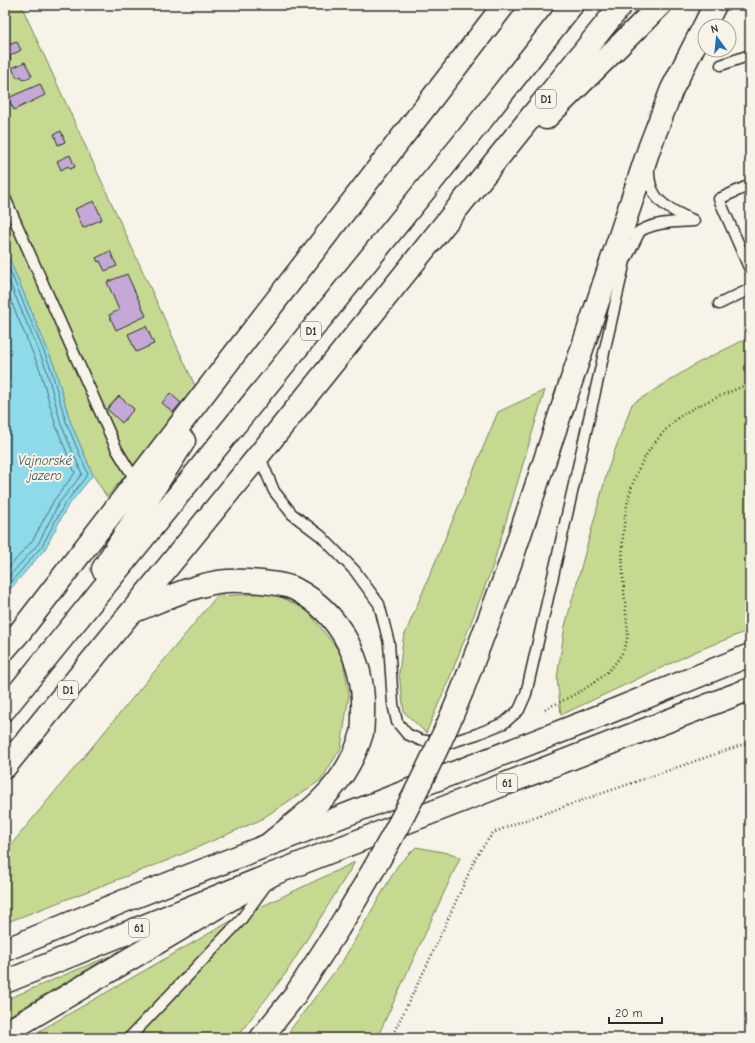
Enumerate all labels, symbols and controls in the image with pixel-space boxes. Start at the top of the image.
north arrow [697,18,737,58]
text: N [709,22,720,36]
road number: D1 [536,90,556,108]
road number: D1 [301,322,321,340]
water label: Vajnorské jazero [18,453,72,483]
road number: D1 [58,681,78,699]
road number: 61 [497,774,517,792]
road number: 61 [129,919,149,937]
scale bar [609,999,662,1025]
text: 20 m [615,1006,643,1020]

